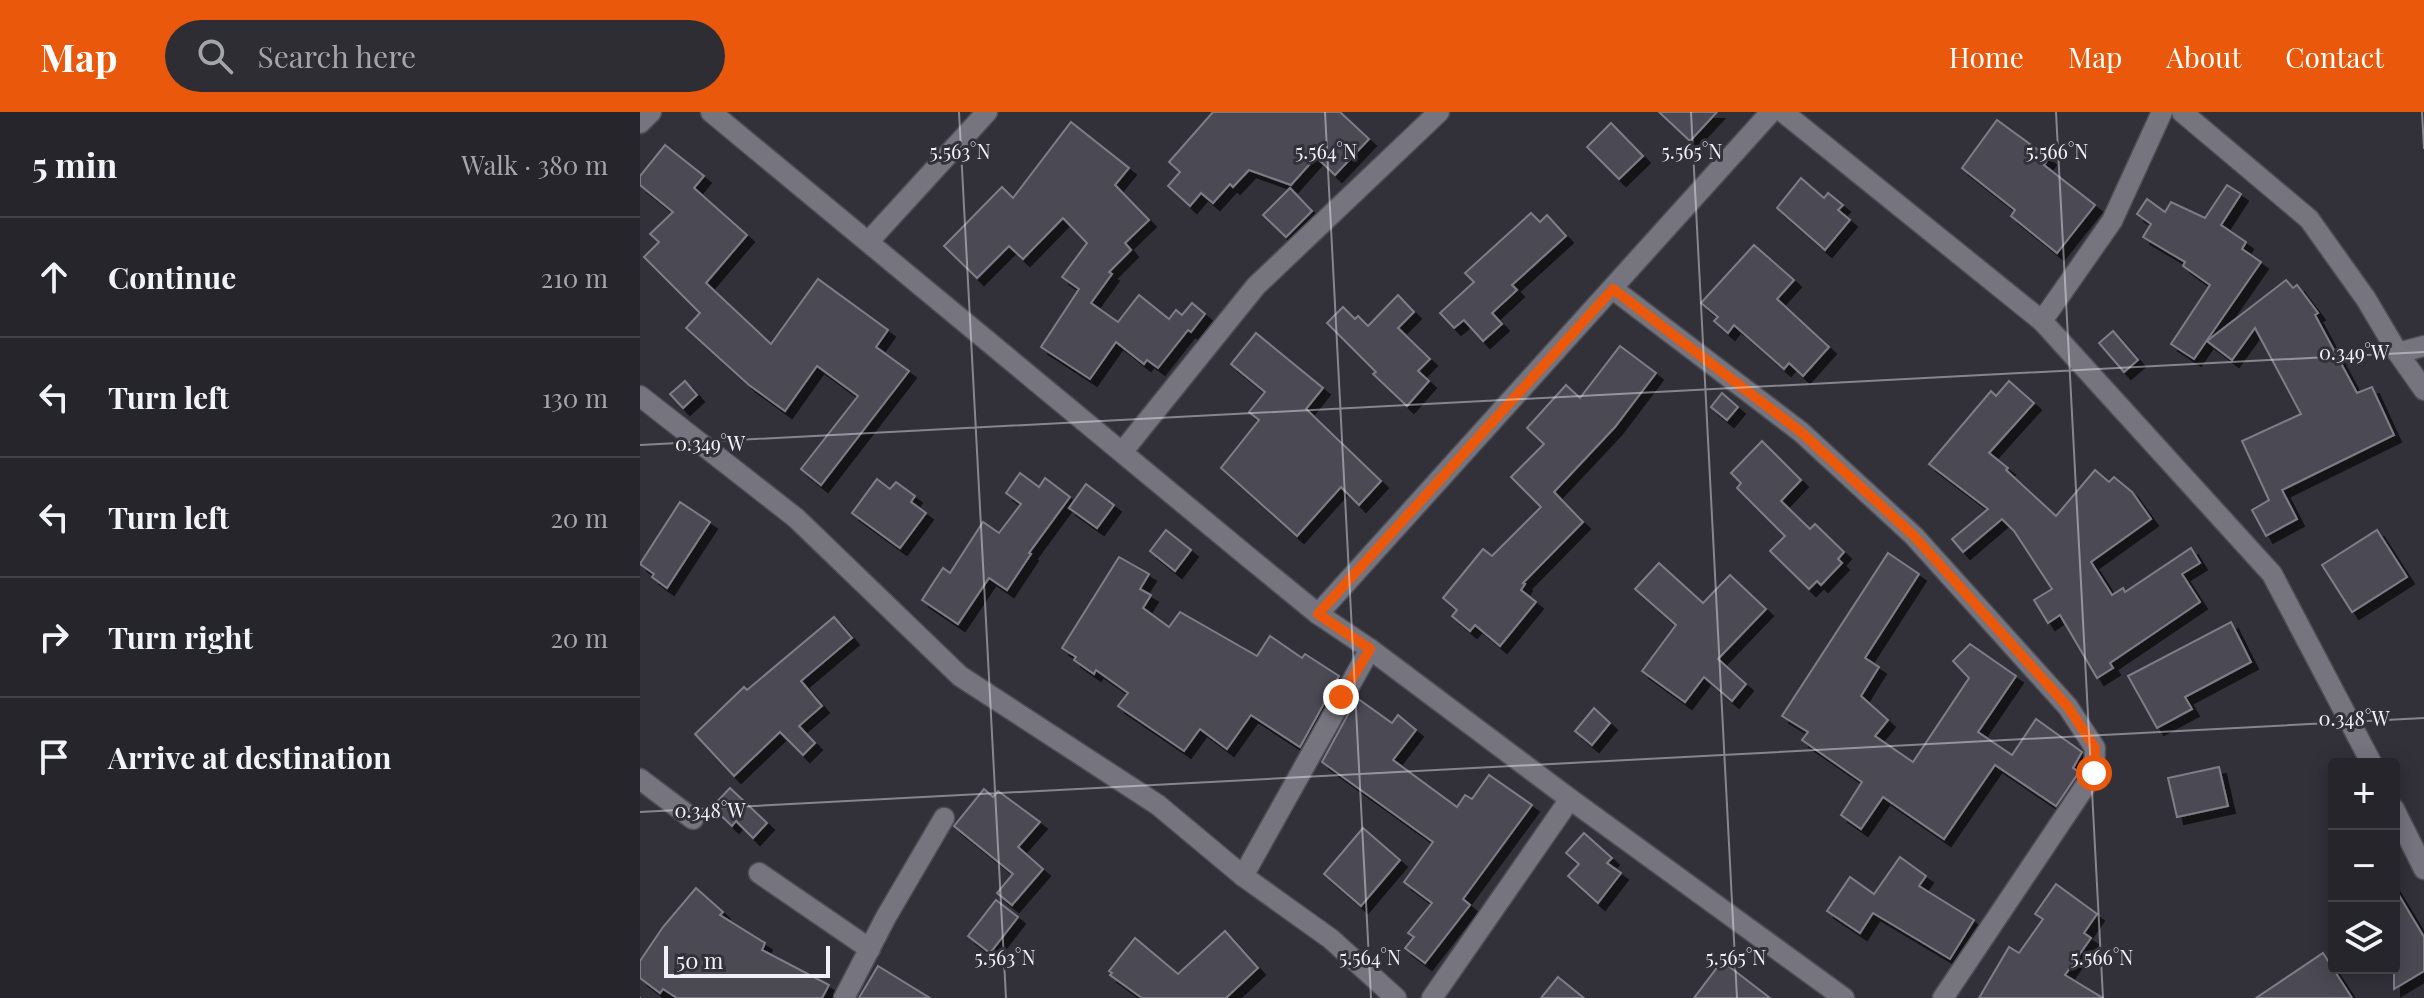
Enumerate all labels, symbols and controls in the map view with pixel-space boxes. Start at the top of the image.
search box [165,20,725,92]
text: Map [40,31,117,82]
icon: search [193,34,237,78]
text: Search here [257,36,416,76]
text: Home [1949,38,2024,75]
text: Map [2068,38,2122,75]
text: About [2166,38,2241,75]
text: Contact [2285,38,2384,75]
text: 5.563°N [929,137,991,164]
text: 5.564°N [1295,137,1357,164]
text: 5.565°N [1662,137,1722,164]
text: 5.566°N [2026,137,2088,164]
text: 5 min [32,141,117,187]
text: Walk · 380 m [461,147,608,182]
icon: ahead [32,255,76,299]
text: Continue [108,257,236,297]
text: 210 m [541,260,608,295]
text: 0.349°W [2319,338,2390,365]
icon: left [32,375,76,419]
text: Turn left [108,377,229,417]
text: 130 m [542,380,608,415]
text: 0.349°W [675,429,746,456]
icon: left [32,495,76,539]
text: Turn left [108,497,229,537]
text: 20 m [550,500,608,535]
icon: right [32,615,76,659]
text: Turn right [108,617,253,657]
text: 20 m [550,620,608,655]
route end [1323,679,1359,715]
text: 0.348°W [2318,704,2390,731]
icon: arrive [32,735,76,779]
text: Arrive at destination [108,737,391,777]
route start [2076,755,2112,791]
map controls [2328,758,2400,974]
button: + [2328,758,2400,830]
text: 0.348°W [674,796,746,823]
button: − [2328,830,2400,902]
button: layers [2328,902,2400,974]
scale bar [664,942,830,978]
text: 5.563°N [974,943,1036,970]
text: 5.564°N [1339,943,1401,970]
text: 5.565°N [1706,943,1766,970]
text: 5.566°N [2071,943,2133,970]
text: 50 m [676,945,723,975]

